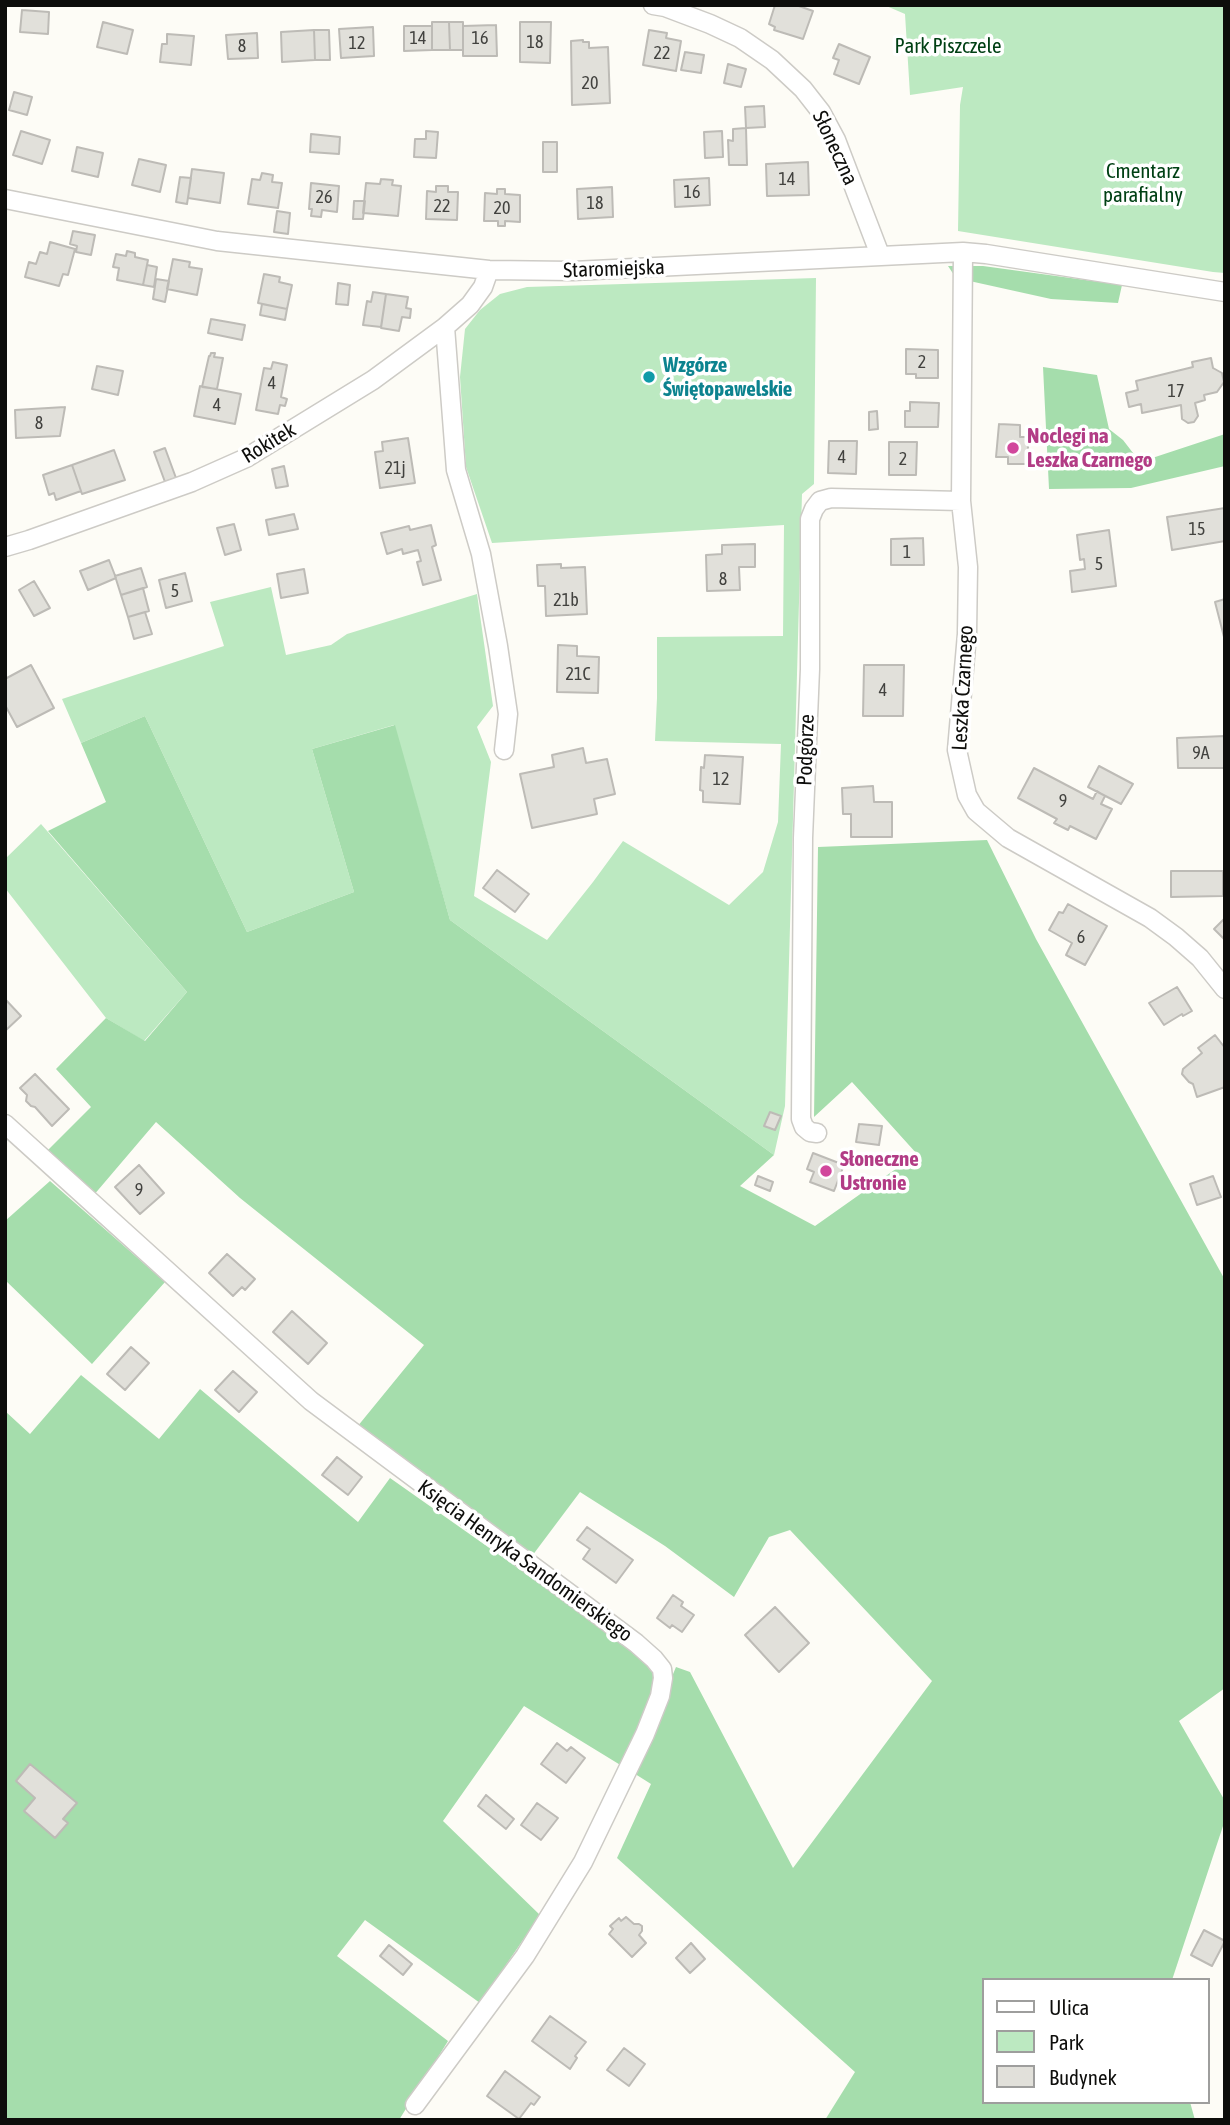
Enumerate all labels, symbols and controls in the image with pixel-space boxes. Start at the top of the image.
house number: 14 [410,27,426,49]
house number: 16 [472,27,488,49]
house number: 18 [527,31,543,53]
house number: 12 [349,32,365,54]
park label: Park Piszczele [895,33,1001,59]
house number: 8 [238,35,246,57]
house number: 22 [654,42,670,64]
house number: 20 [582,72,598,94]
street label: Słoneczna [807,107,863,189]
park label: Cmentarz parafialny [1103,158,1183,208]
house number: 14 [779,168,795,190]
house number: 16 [684,181,700,203]
house number: 26 [316,186,332,208]
house number: 18 [587,192,603,214]
house number: 22 [434,195,450,217]
house number: 20 [494,197,510,219]
street label: Staromiejska [563,255,665,283]
house number: 2 [918,351,926,373]
place label: Wzgórze Świętopawelskie [663,352,792,402]
marker: Wzgórze Świętopawelskie [641,369,657,385]
house number: 4 [268,372,276,394]
house number: 17 [1168,380,1184,402]
house number: 4 [213,394,221,416]
house number: 8 [35,412,43,434]
street label: Rokitek [237,417,301,469]
place label: Noclegi na Leszka Czarnego [1027,423,1153,473]
marker: Noclegi na Leszka Czarnego [1005,440,1021,456]
house number: 4 [838,446,846,468]
house number: 2 [899,448,907,470]
house number: 21j [384,457,406,479]
house number: 15 [1189,518,1205,540]
house number: 1 [903,541,911,563]
house number: 5 [1095,553,1103,575]
house number: 8 [719,568,727,590]
house number: 5 [171,580,179,602]
house number: 21b [553,589,579,611]
street label: Leszka Czarnego [947,625,979,751]
house number: 21C [565,663,591,685]
house number: 4 [879,679,887,701]
street label: Podgórze [792,714,820,786]
house number: 9A [1192,742,1210,764]
house number: 12 [713,768,729,790]
house number: 9 [1059,790,1067,812]
house number: 6 [1077,926,1085,948]
place label: Słoneczne Ustronie [840,1146,919,1196]
marker: Słoneczne Ustronie [818,1163,834,1179]
house number: 9 [135,1179,143,1201]
street label: Księcia Henryka Sandomierskiego [413,1475,637,1647]
legend [982,1978,1209,2104]
text: Ulica [1049,1995,1089,2019]
text: Park [1049,2030,1084,2054]
text: Budynek [1049,2065,1117,2089]

